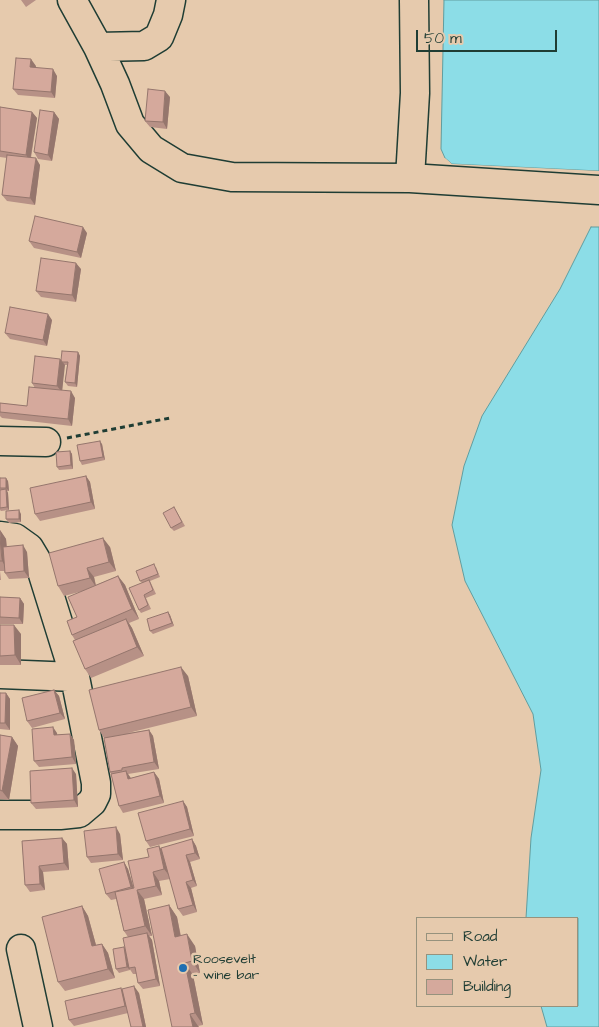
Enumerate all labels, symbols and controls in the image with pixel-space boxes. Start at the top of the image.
scale bar [419,20,560,52]
text: 50 m [424,28,462,49]
legend [416,917,579,1007]
text: Road [463,926,497,947]
text: Water [463,951,507,972]
place label: Roosevelt - wine bar [193,952,259,984]
marker: Roosevelt - wine bar [177,962,189,974]
text: Building [463,976,511,997]

